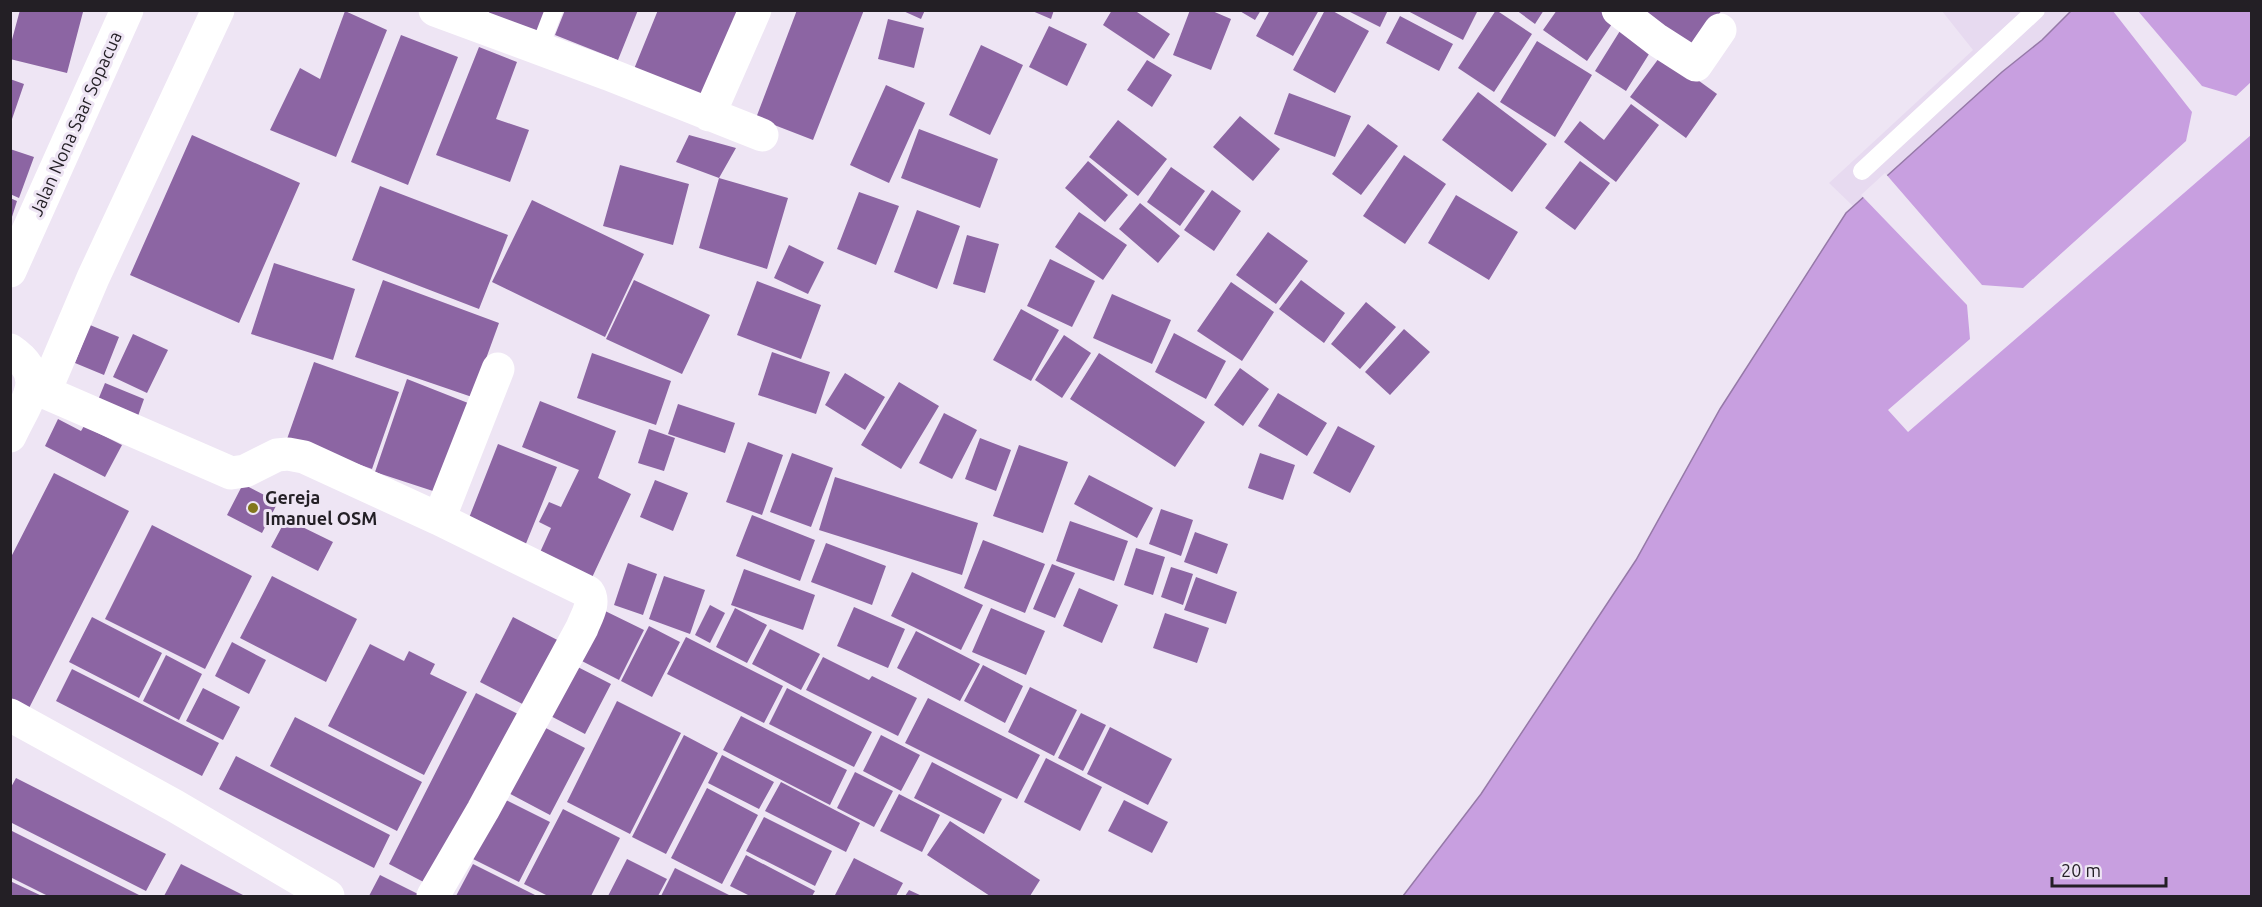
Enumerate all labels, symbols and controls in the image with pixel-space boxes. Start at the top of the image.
street label: Jalan Nona Saar Sopacua [25,28,125,219]
place label: Gereja Imanuel OSM [265,487,377,528]
marker: Gereja Imanuel OSM [246,501,260,515]
scale bar [2052,850,2166,888]
text: 20 m [2061,860,2101,880]

